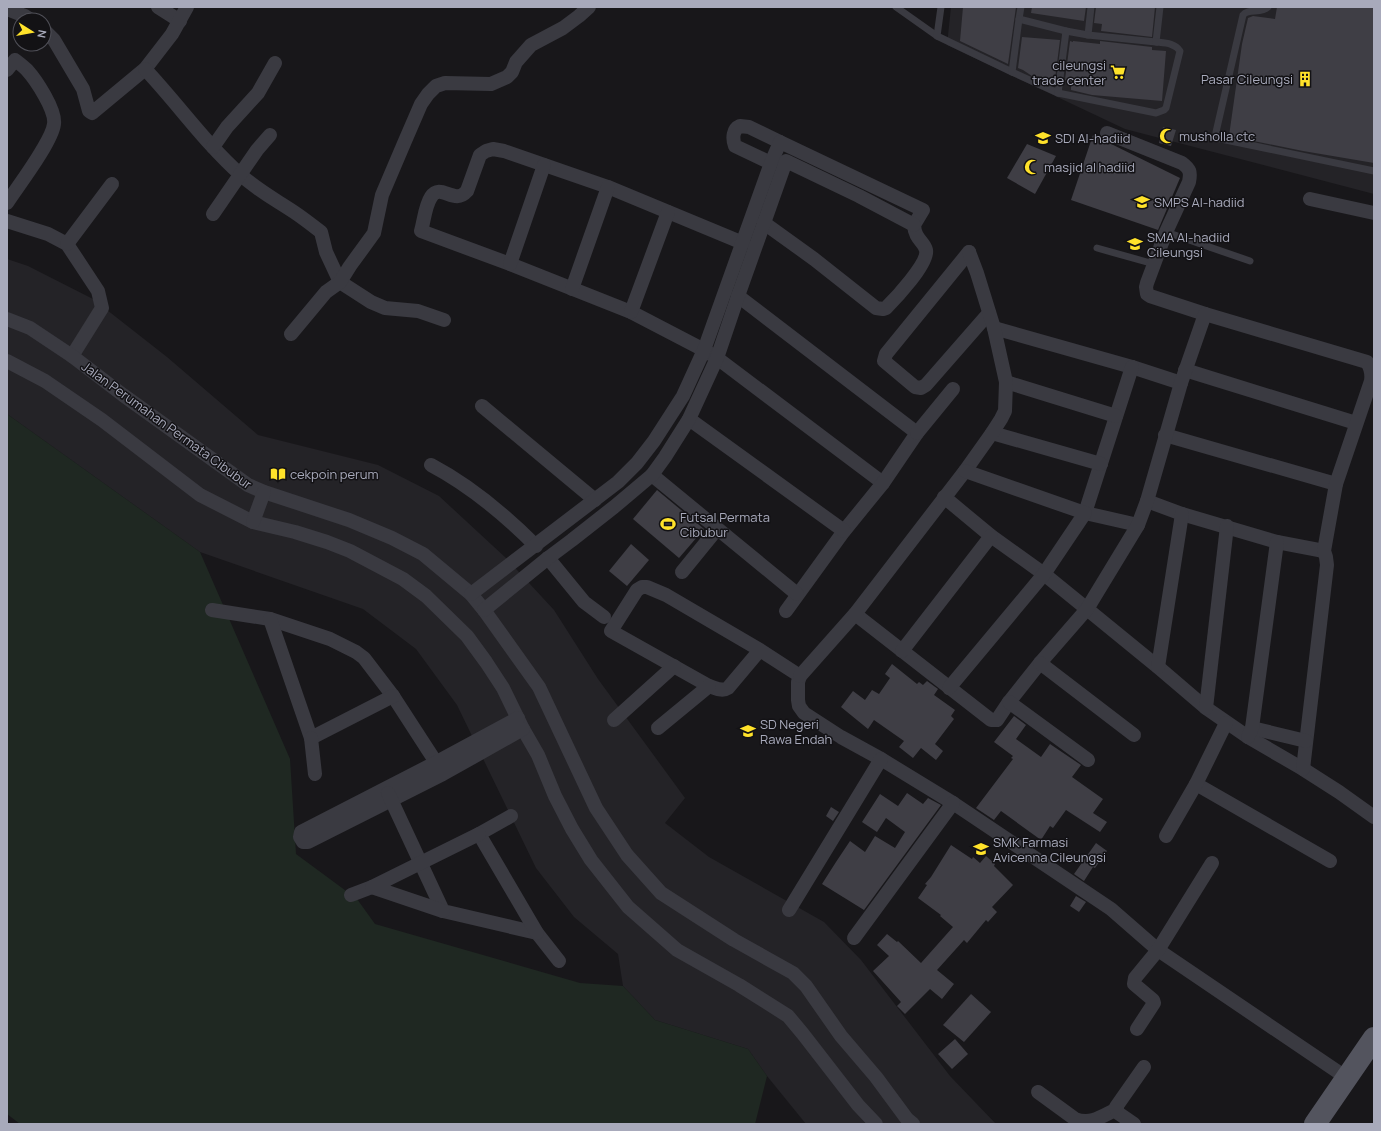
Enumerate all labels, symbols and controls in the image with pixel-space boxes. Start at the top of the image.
north arrow [12,12,52,52]
text: N [34,29,50,39]
place label: cileungsi trade center [1032,56,1106,89]
supermarket icon: cileungsi trade center [1109,63,1127,81]
place label: Pasar Cileungsi [1201,70,1293,88]
building icon: Pasar Cileungsi [1296,70,1314,88]
mosque icon: musholla ctc [1158,127,1176,145]
place label: musholla ctc [1179,127,1255,145]
school or university icon: SDI Al-hadiid [1034,129,1052,147]
place label: SDI Al-hadiid [1055,129,1131,147]
mosque icon: masjid al hadiid [1023,158,1041,176]
place label: masjid al hadiid [1044,158,1135,176]
school or university icon: SMPS Al-hadiid [1133,193,1151,211]
place label: SMPS Al-hadiid [1154,193,1245,211]
place label: SMA Al-hadiid Cileungsi [1147,228,1230,261]
school or university icon: SMA Al-hadiid Cileungsi [1126,235,1144,253]
street label: Jalan Perumahan Permata Cibubur [78,357,256,493]
library icon: cekpoin perum [269,465,287,483]
place label: cekpoin perum [290,465,379,483]
place label: Futsal Permata Cibubur [680,508,770,541]
sports icon: Futsal Permata Cibubur [659,515,677,533]
place label: SD Negeri Rawa Endah [760,715,832,748]
school or university icon: SD Negeri Rawa Endah [739,722,757,740]
place label: SMK Farmasi Avicenna Cileungsi [993,833,1106,866]
school or university icon: SMK Farmasi Avicenna Cileungsi [972,840,990,858]

